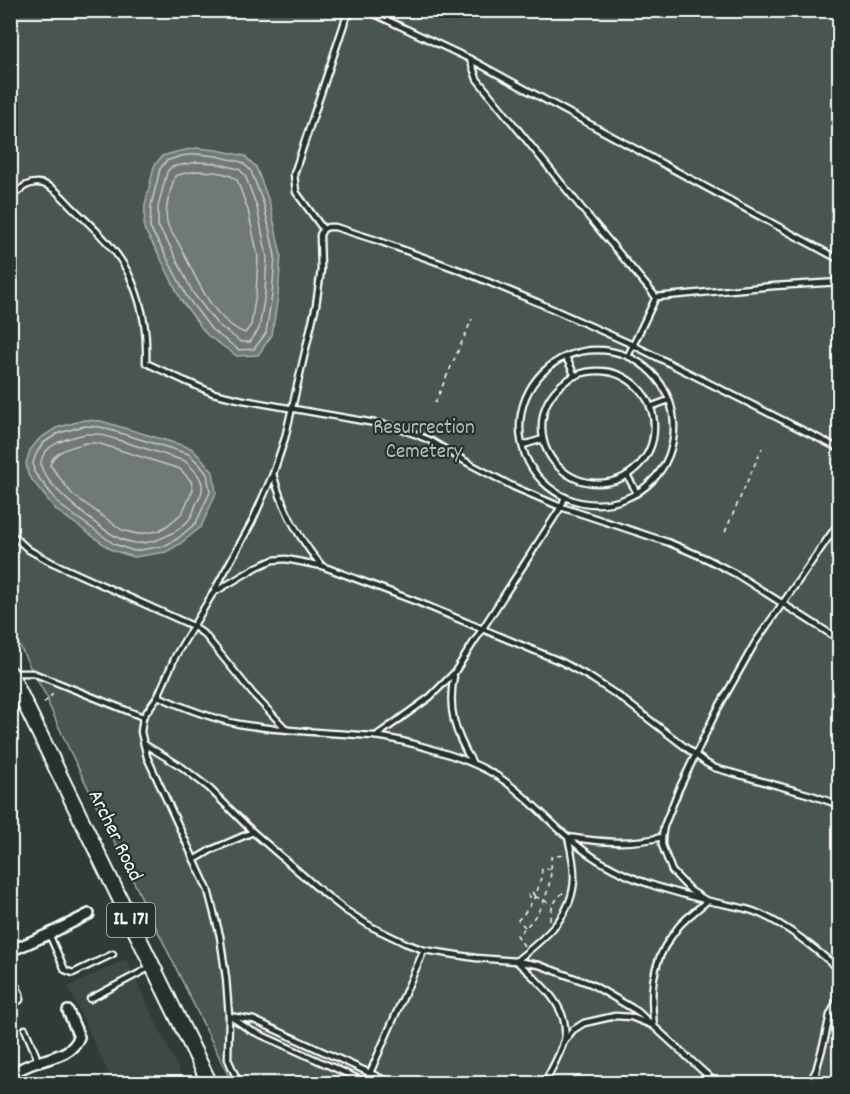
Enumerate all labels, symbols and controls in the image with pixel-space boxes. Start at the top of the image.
park label: Resurrection Cemetery [373,414,475,468]
street label: Archer Road [79,785,149,887]
road number: IL 171 [107,903,155,937]

